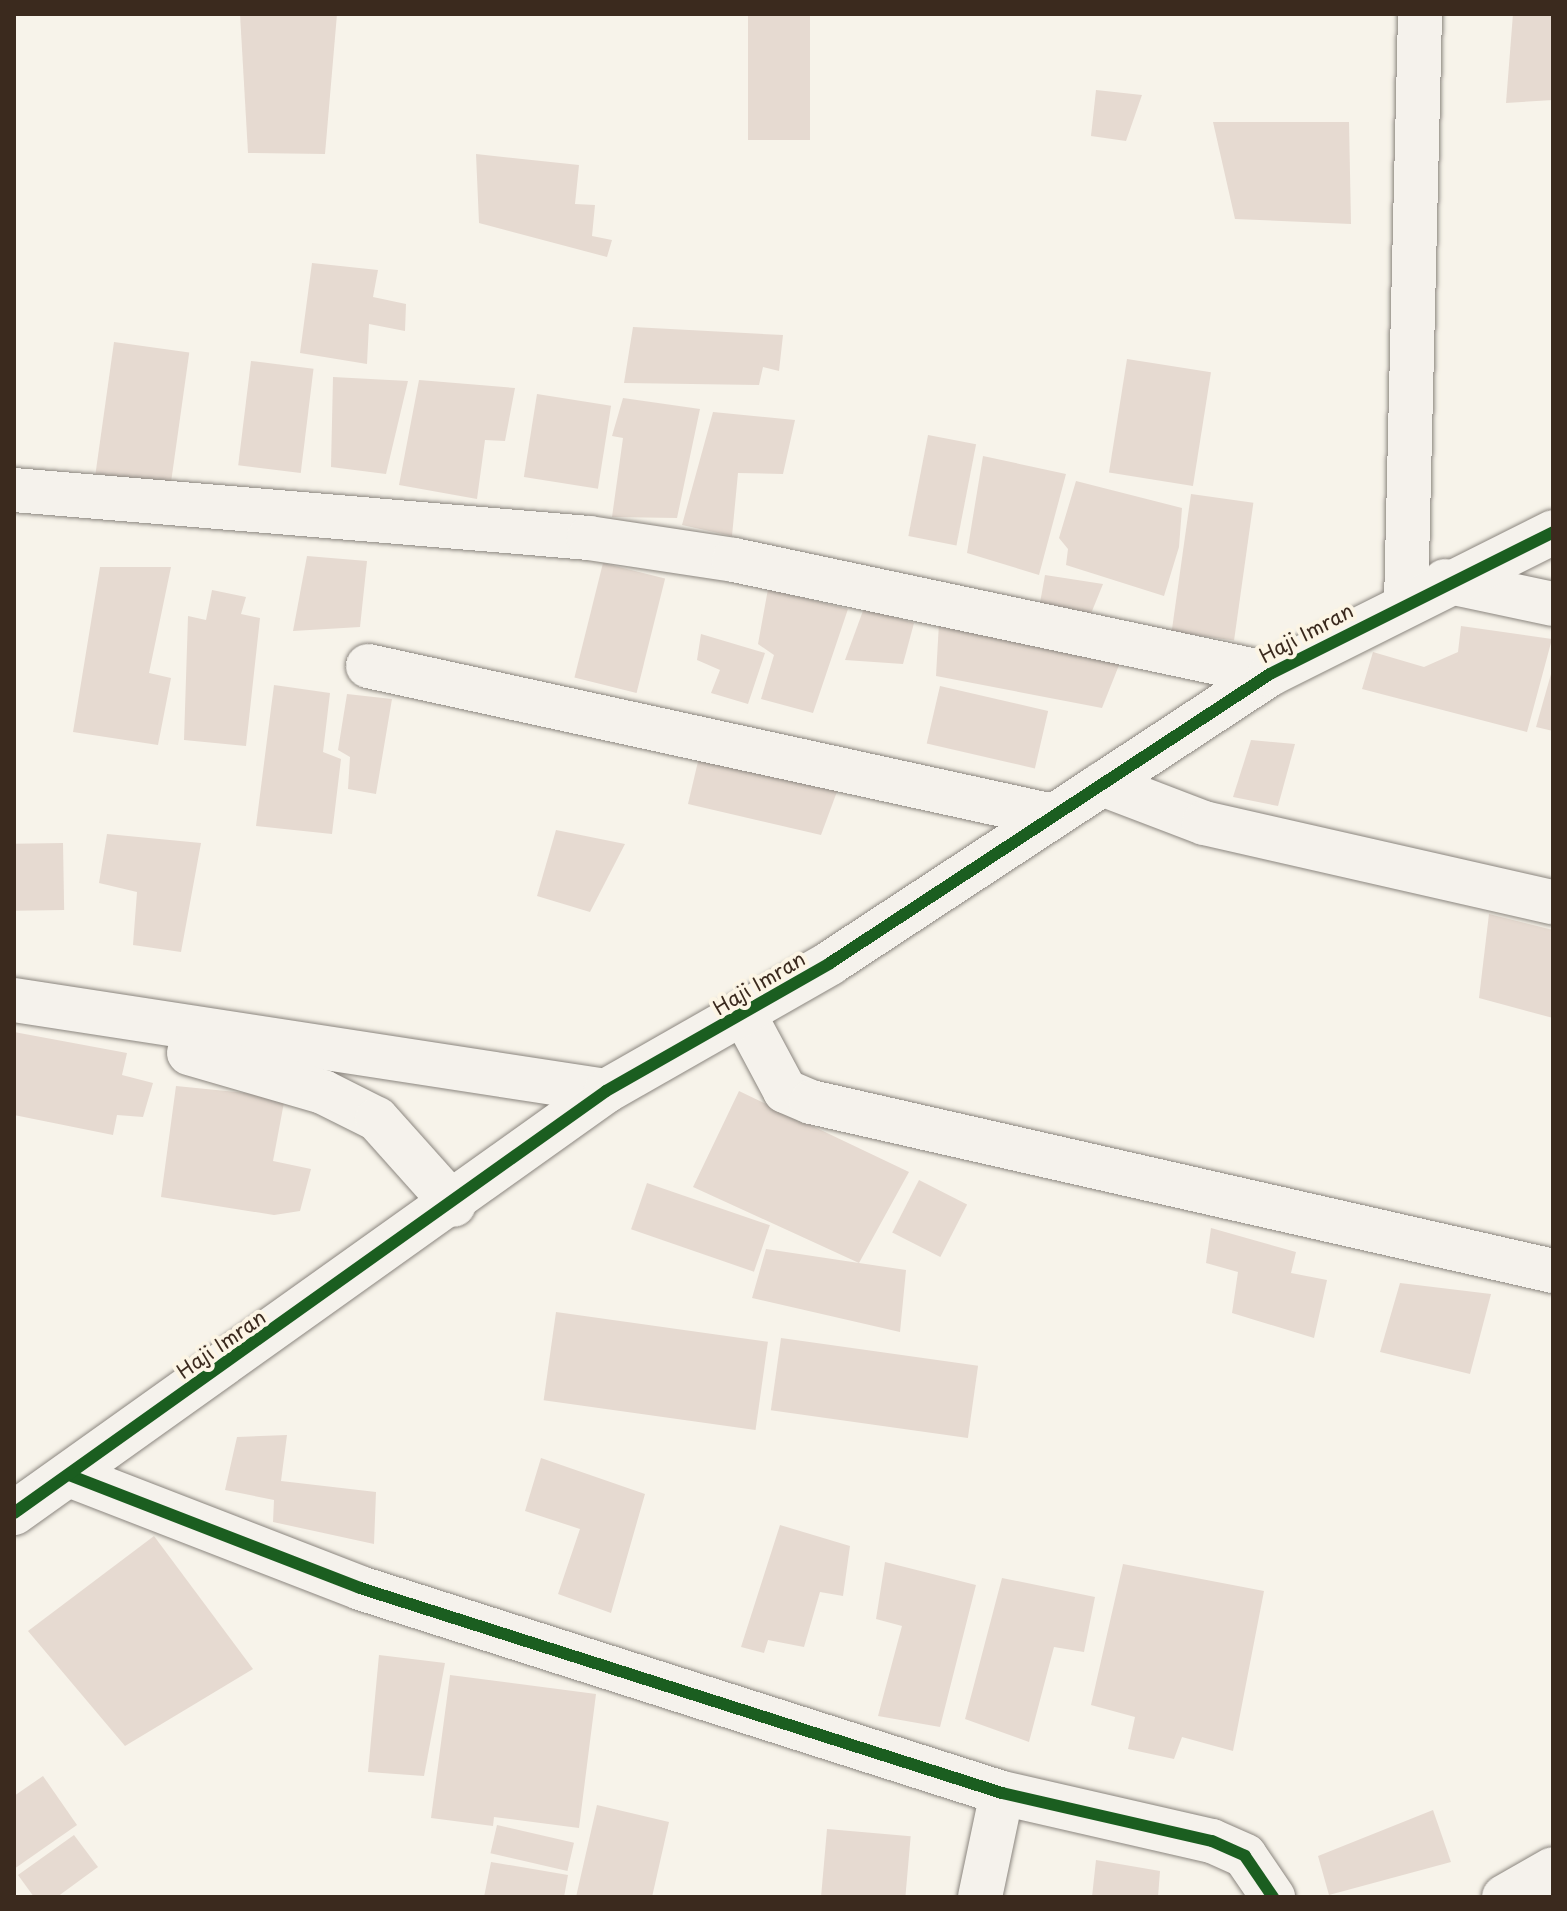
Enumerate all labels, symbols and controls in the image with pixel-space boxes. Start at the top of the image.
street label: Haji Imran [1255,598,1357,668]
street label: Haji Imran [709,946,809,1020]
street label: Haji Imran [172,1305,270,1383]

